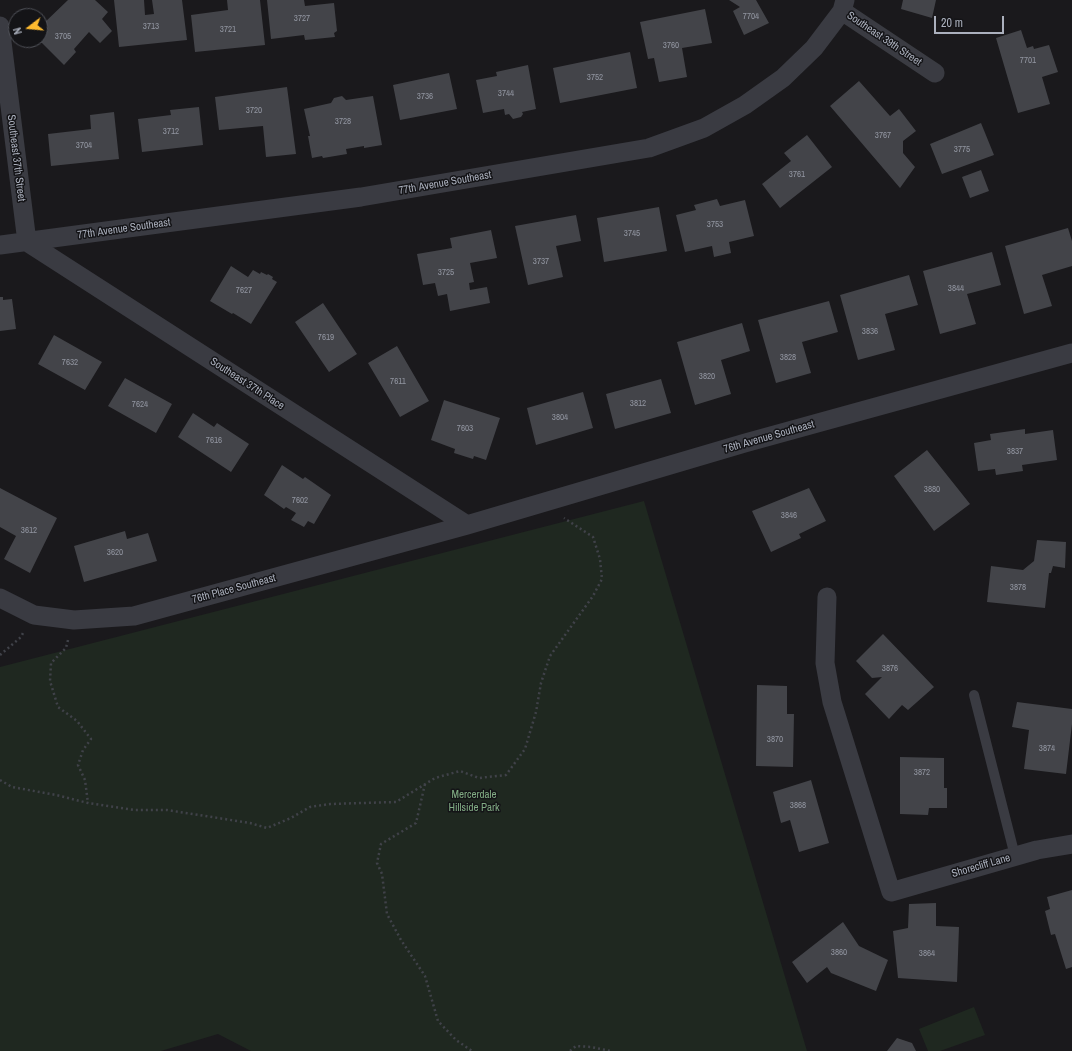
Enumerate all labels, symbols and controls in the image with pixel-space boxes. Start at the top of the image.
north arrow [8,8,48,48]
scale bar [936,8,1006,34]
street label: Southeast 39th Street [844,9,924,69]
house number: 7704 [743,12,759,22]
house number: 3727 [294,14,310,24]
text: 20 m [941,15,963,31]
house number: 3713 [143,22,159,32]
house number: 3721 [220,25,236,35]
text: N [10,26,25,36]
house number: 3705 [55,32,71,42]
house number: 3760 [663,41,679,51]
house number: 7701 [1020,56,1036,66]
house number: 3752 [587,73,603,83]
house number: 3744 [498,89,514,99]
house number: 3736 [417,92,433,102]
house number: 3720 [246,106,262,116]
street label: Southeast 37th Street [4,114,28,202]
house number: 3728 [335,117,351,127]
house number: 3712 [163,127,179,137]
house number: 3767 [875,131,891,141]
house number: 3704 [76,141,92,151]
house number: 3775 [954,145,970,155]
street label: 77th Avenue Southeast [398,168,492,198]
house number: 3761 [789,170,805,180]
street label: 77th Avenue Southeast [77,216,171,242]
house number: 3753 [707,220,723,230]
house number: 3745 [624,229,640,239]
house number: 3737 [533,257,549,267]
house number: 3725 [438,268,454,278]
house number: 3844 [948,284,964,294]
house number: 7627 [236,286,252,296]
house number: 3836 [862,327,878,337]
house number: 7619 [318,333,334,343]
house number: 3828 [780,353,796,363]
street label: Southeast 37th Place [207,355,287,413]
house number: 7632 [62,358,78,368]
house number: 3820 [699,372,715,382]
house number: 7611 [390,377,406,387]
house number: 3812 [630,399,646,409]
house number: 7624 [132,400,148,410]
house number: 3804 [552,413,568,423]
street label: 76th Avenue Southeast [722,418,816,456]
house number: 7603 [457,424,473,434]
house number: 7616 [206,436,222,446]
house number: 3837 [1007,447,1023,457]
house number: 3880 [924,485,940,495]
house number: 7602 [292,496,308,506]
house number: 3846 [781,511,797,521]
house number: 3612 [21,526,37,536]
house number: 3620 [107,548,123,558]
street label: 76th Place Southeast [191,572,277,606]
house number: 3878 [1010,583,1026,593]
house number: 3876 [882,664,898,674]
house number: 3870 [767,735,783,745]
house number: 3874 [1039,744,1055,754]
house number: 3872 [914,768,930,778]
park label: Mercerdale Hillside Park [448,788,500,814]
house number: 3868 [790,801,806,811]
street label: Shorecliff Lane [950,851,1012,881]
house number: 3860 [831,948,847,958]
house number: 3864 [919,949,935,959]

